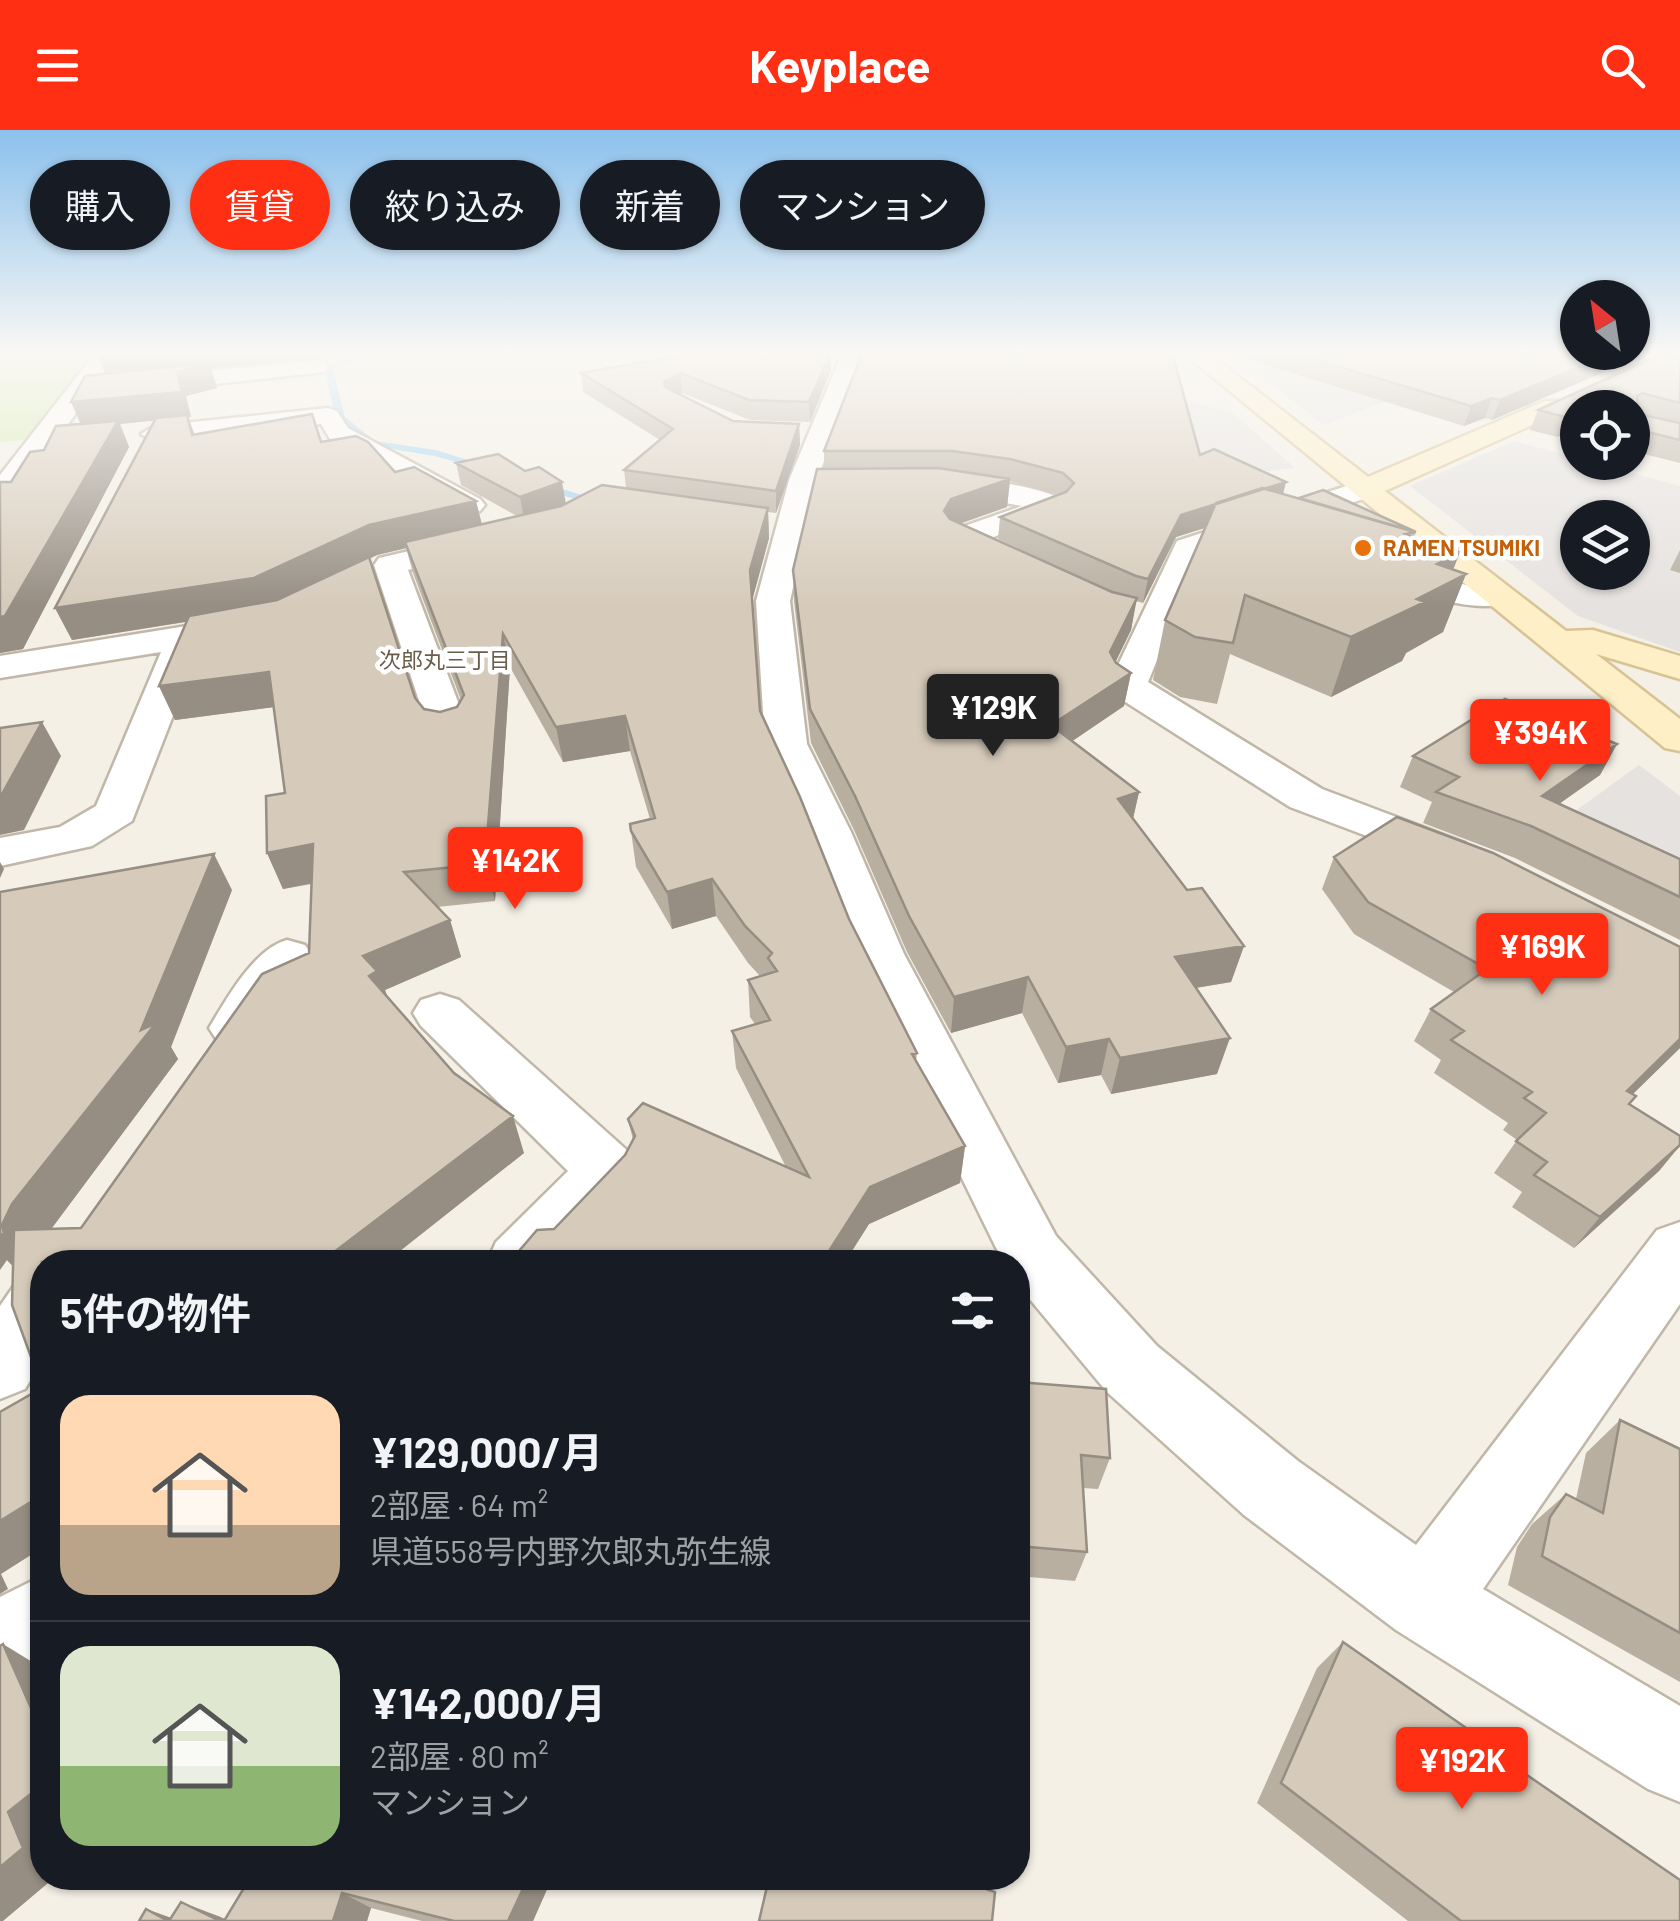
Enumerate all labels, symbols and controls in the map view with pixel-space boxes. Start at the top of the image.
icon: menu [30,38,85,93]
text: Keyplace [749,38,931,92]
icon: search [1595,38,1650,93]
chip: 購入 [30,160,170,250]
chip: 賃貸 [190,160,330,250]
chip: 絞り込み [350,160,560,250]
chip: 新着 [580,160,720,250]
chip: マンション [740,160,985,250]
north arrow [1560,280,1650,370]
map controls [1560,280,1650,590]
button: locate [1560,390,1650,480]
button: layers [1560,500,1650,590]
place label: RAMEN TSUMIKI [1383,534,1540,560]
marker: RAMEN TSUMIKI [1352,537,1374,559]
district label: 次郎丸三丁目 [379,646,511,672]
pin: ¥129K [923,674,1063,759]
text: ¥129K [949,687,1037,725]
pin: ¥394K [1470,699,1610,784]
text: ¥394K [1492,712,1588,750]
pin: ¥142K [445,827,585,912]
text: ¥142K [470,840,560,878]
pin: ¥169K [1472,913,1612,998]
text: ¥169K [1498,926,1586,964]
icon: filters [945,1283,1000,1338]
text: 5件の物件 [60,1287,251,1337]
text: ¥129,000/月 [370,1426,603,1476]
icon: home [140,1435,260,1555]
text: 2部屋 · 64 m² [370,1485,548,1523]
text: 県道558号内野次郎丸弥生線 [370,1531,772,1569]
text: ¥142,000/月 [370,1677,606,1727]
icon: home [140,1686,260,1806]
pin: ¥192K [1392,1727,1532,1812]
text: 2部屋 · 80 m² [370,1736,549,1774]
text: ¥192K [1418,1740,1506,1778]
text: マンション [370,1782,530,1820]

